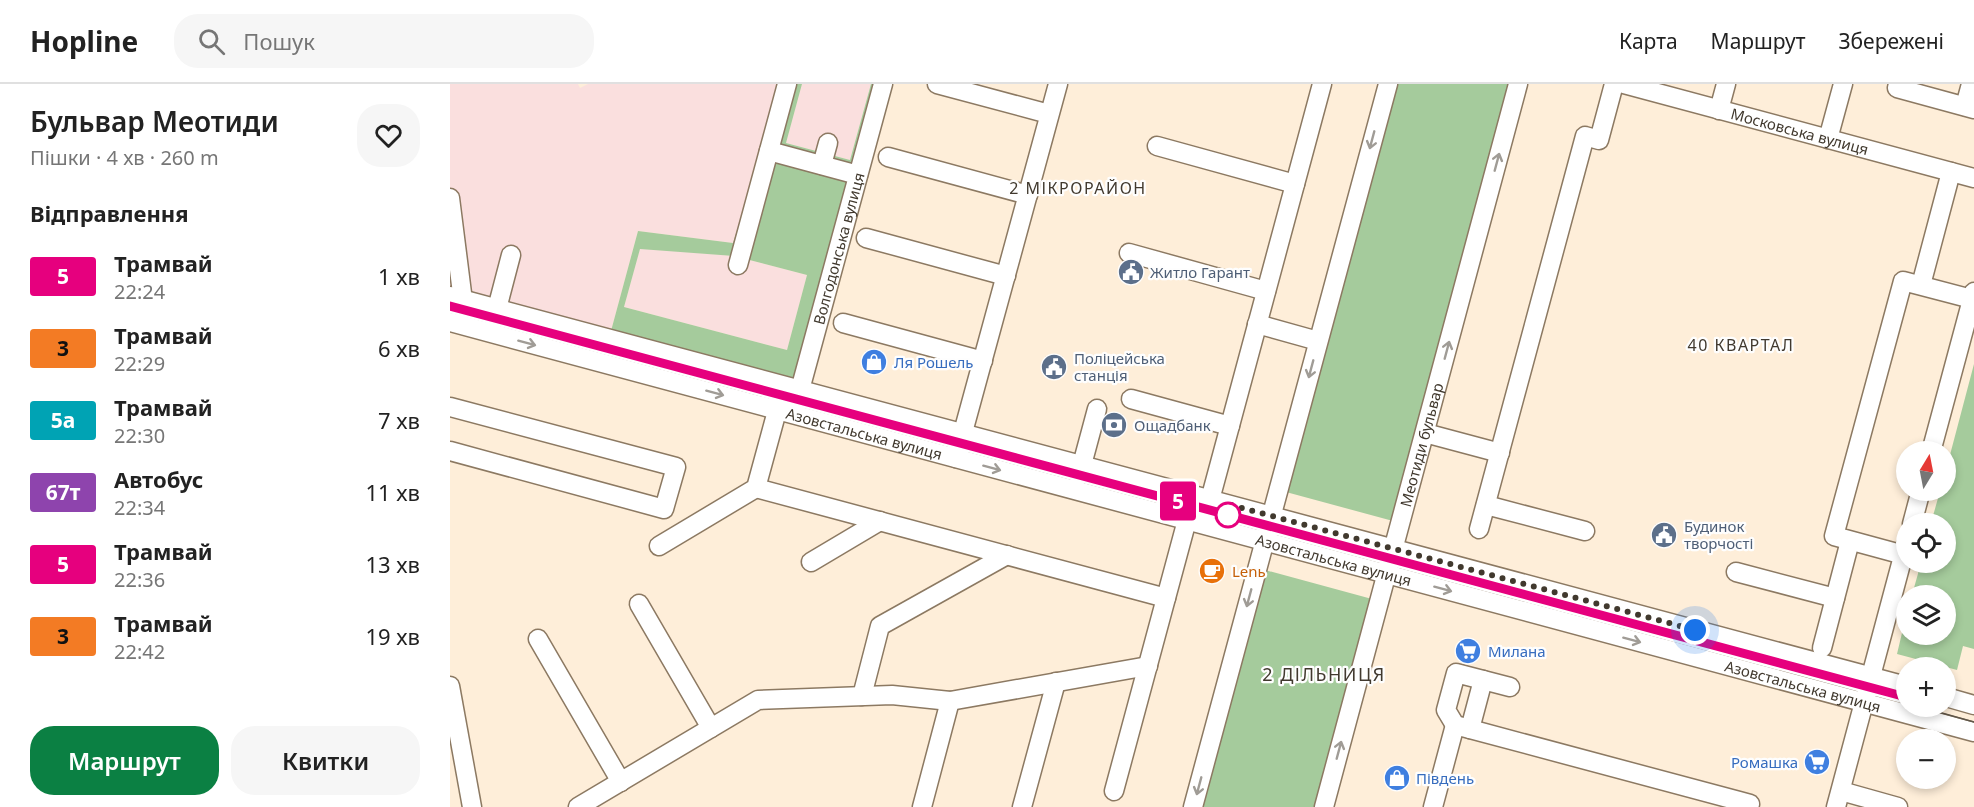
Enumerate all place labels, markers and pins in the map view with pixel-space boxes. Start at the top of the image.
public building icon: Житло Гарант [1116,257,1146,287]
place label: Житло Гарант [1150,262,1250,282]
shop icon: Ля Рошель [859,347,889,377]
place label: Поліцейська станція [1074,348,1165,385]
place label: Ля Рошель [894,352,974,372]
public building icon: Поліцейська станція [1039,352,1069,382]
bank icon: Ощадбанк [1099,410,1129,440]
place label: Ощадбанк [1134,415,1211,435]
unlabelled marker [1215,502,1241,528]
place label: Будинок творчості [1684,516,1753,553]
public building icon: Будинок творчості [1649,520,1679,550]
cafe icon: Lenь [1197,556,1227,586]
place label: Lenь [1232,561,1266,581]
supermarket icon: Милана [1453,636,1483,666]
place label: Милана [1488,641,1546,661]
supermarket icon: Ромашка [1802,747,1832,777]
place label: Ромашка [1731,752,1798,772]
shop icon: Південь [1382,763,1412,793]
place label: Південь [1416,768,1474,788]

